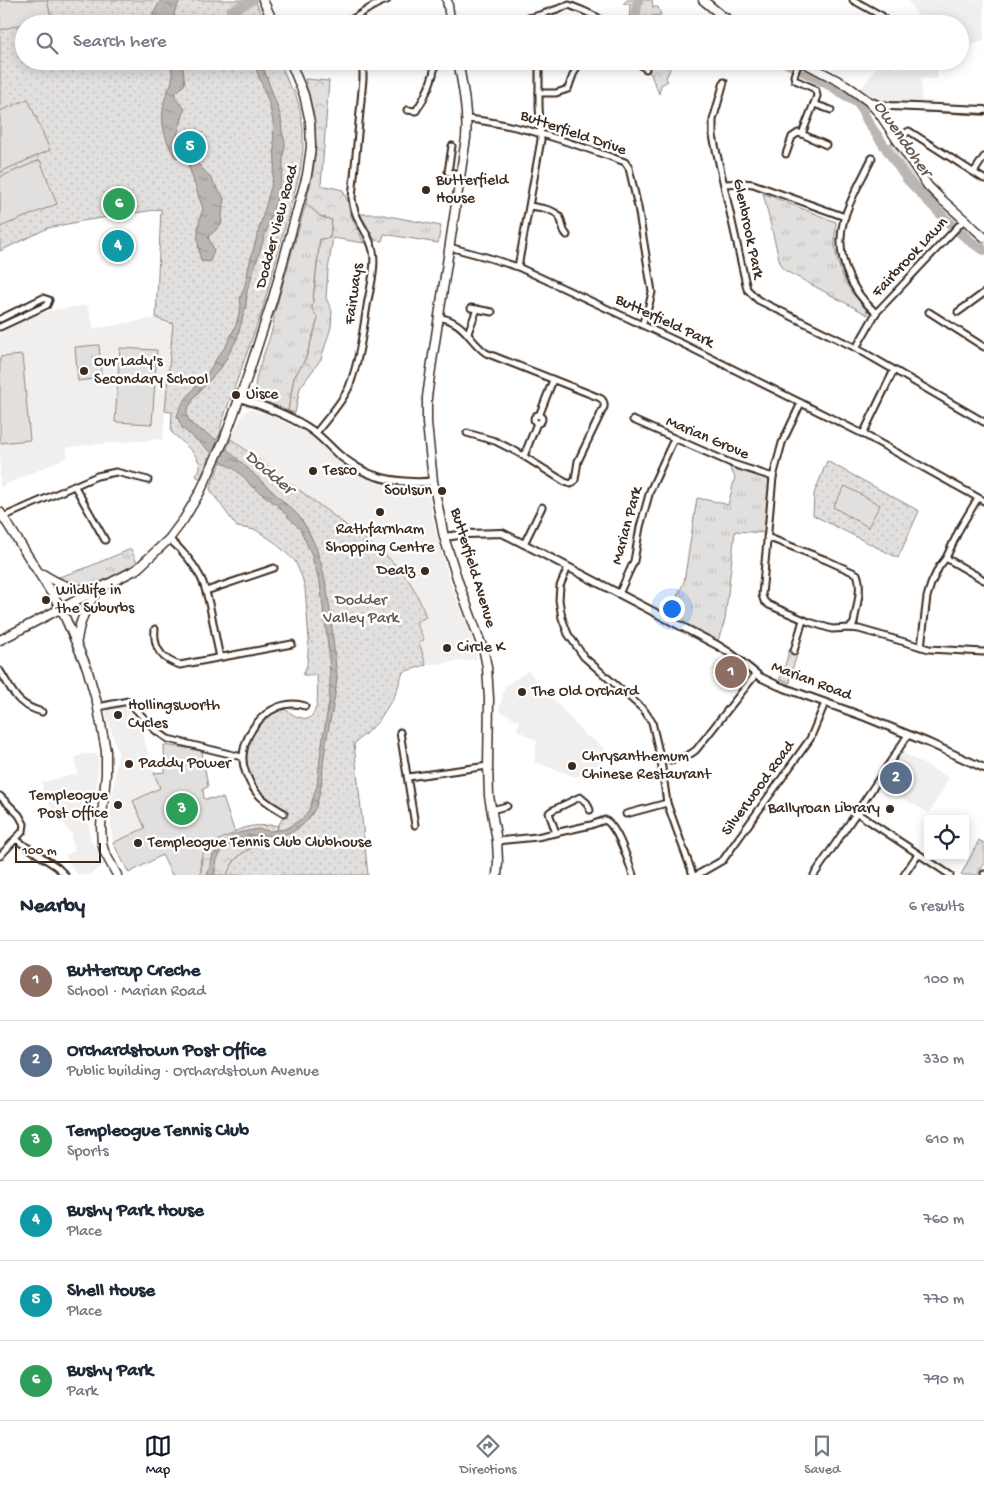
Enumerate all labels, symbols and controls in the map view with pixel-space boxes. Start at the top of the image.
search box [15,15,969,70]
icon: search [33,29,61,57]
text: Search here [73,31,167,54]
water label: Owendoher [868,97,938,184]
street label: Butterfield Drive [517,107,629,161]
pin: 5 [174,128,206,166]
street label: Dodder View Road [252,162,304,292]
place label: Butterfield House [435,172,510,209]
street label: Glenbrook Park [727,177,767,283]
marker: Butterfield House [420,184,432,196]
pin: 6 [103,185,135,223]
street label: Fairbrook Lawn [868,214,953,303]
pin: 4 [102,227,134,265]
street label: Fairways [341,261,369,327]
street label: Butterfield Park [611,290,718,354]
place label: Our Lady's Secondary School [94,353,208,390]
marker: Our Lady's Secondary School [78,365,90,377]
place label: Uisce [246,386,279,405]
marker: Uisce [230,389,242,401]
street label: Marian Grove [662,413,752,465]
water label: Dodder [240,446,301,502]
place label: Tesco [322,462,357,481]
marker: Tesco [307,465,319,477]
place label: Soulsun [384,482,432,501]
street label: Marian Park [608,483,648,567]
marker: Soulsun [436,485,448,497]
street label: Butterfield Avenue [444,505,499,631]
marker: Rathfarnham Shopping Centre [374,506,386,518]
place label: Rathfarnham Shopping Centre [325,521,435,558]
place label: Dealz [376,562,416,581]
marker: Dealz [419,565,431,577]
place label: Wildlife in the Suburbs [55,582,135,619]
park label: Dodder Valley Park [322,592,400,629]
marker: Wildlife in the Suburbs [40,594,52,606]
your location [659,596,685,622]
place label: Circle K [457,639,507,658]
marker: Circle K [441,642,453,654]
pin: 1 [715,653,747,691]
street label: Marian Road [768,658,855,707]
place label: The Old Orchard [531,683,640,702]
marker: The Old Orchard [516,686,528,698]
place label: Hollingsworth Cycles [128,697,220,734]
marker: Hollingsworth Cycles [112,709,124,721]
street label: Silverwood Road [718,737,801,840]
place label: Chrysanthemum Chinese Restaurant [582,748,712,785]
place label: Paddy Power [138,755,232,774]
marker: Paddy Power [123,758,135,770]
pin: 2 [880,759,912,797]
marker: Chrysanthemum Chinese Restaurant [566,760,578,772]
place label: Templeogue Post Office [28,787,109,824]
pin: 3 [166,790,198,828]
marker: Templeogue Post Office [112,799,124,811]
place label: Ballyroan Library [767,800,880,819]
marker: Ballyroan Library [884,803,896,815]
map controls [924,815,969,860]
button: locate [924,815,969,860]
place label: Templeogue Tennis Club Clubhouse [147,834,373,853]
marker: Templeogue Tennis Club Clubhouse [132,837,144,849]
scale bar [15,840,101,863]
text: 100 m [22,843,57,860]
text: Nearby [20,895,85,920]
text: 6 results [909,898,964,917]
text: Buttercup Creche [67,960,200,983]
text: 1 [33,971,39,990]
text: 100 m [924,971,964,990]
text: School · Marian Road [67,983,206,1002]
text: Orchardstown Post Office [67,1040,266,1063]
text: 2 [32,1051,40,1070]
text: 330 m [923,1051,964,1070]
text: Public building · Orchardstown Avenue [67,1063,319,1082]
text: Templeogue Tennis Club [67,1120,249,1143]
text: 3 [32,1131,40,1150]
text: 610 m [925,1131,964,1150]
text: Sports [67,1143,109,1162]
text: Bushy Park House [67,1200,204,1223]
text: 4 [32,1211,40,1230]
text: 760 m [923,1211,964,1230]
text: Place [67,1223,102,1242]
text: Shell House [67,1280,155,1303]
text: 5 [32,1291,40,1310]
text: 770 m [923,1291,964,1310]
text: Place [67,1303,102,1322]
text: Bushy Park [67,1360,153,1383]
text: 6 [32,1371,40,1390]
text: 790 m [923,1371,964,1390]
text: Park [67,1383,98,1402]
tab: Map [144,1432,172,1479]
tab: Directions [460,1432,517,1479]
tab: Saved [804,1432,840,1479]

